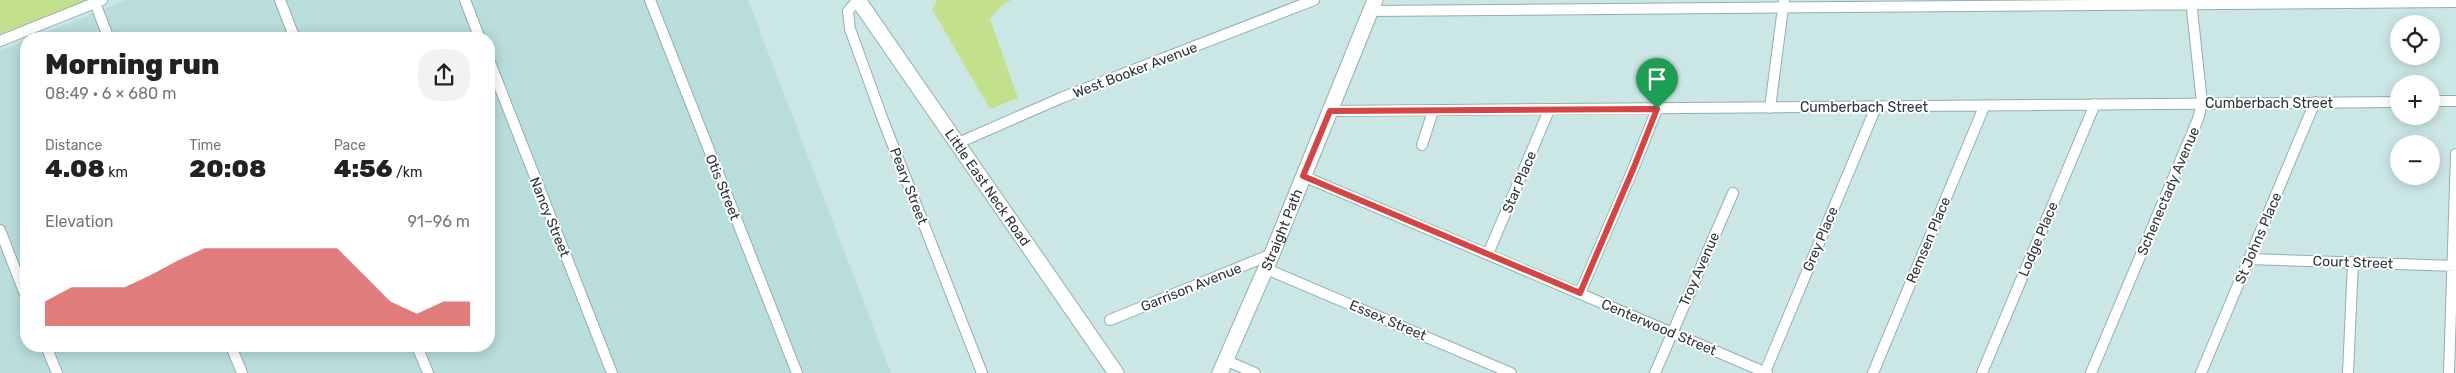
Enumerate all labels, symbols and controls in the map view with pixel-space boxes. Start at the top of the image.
map controls [2390,15,2440,185]
button: locate [2390,15,2440,65]
street label: West Booker Avenue [1070,39,1200,102]
text: Morning run [45,48,219,81]
button: share [418,49,470,101]
pin [1636,58,1678,109]
icon: arrive [1643,65,1671,93]
button: + [2390,75,2440,125]
text: 08:49 · 6 × 680 m [45,84,176,103]
street label: Cumberbach Street [2205,95,2333,112]
street label: Cumberbach Street [1800,99,1928,116]
street label: Schenectady Avenue [2134,124,2203,258]
street label: Little East Neck Road [941,126,1034,249]
button: − [2390,135,2440,185]
text: Distance [45,137,102,154]
text: Time [189,137,221,154]
text: Pace [334,137,366,154]
street label: Peary Street [886,145,931,228]
street label: Star Place [1499,148,1540,216]
street label: Otis Street [702,152,744,223]
text: 4.08 [45,154,105,183]
text: 20:08 [189,154,266,183]
text: 4:56 [334,154,393,183]
text: km [105,164,128,181]
text: /km [393,164,422,181]
street label: Nancy Street [526,175,573,260]
street label: Straight Path [1258,187,1306,273]
street label: St Johns Place [2232,190,2285,287]
street label: Remsen Place [1903,194,1954,286]
street label: Lodge Place [2015,199,2062,279]
street label: Grey Place [1799,204,1842,274]
text: Elevation [45,212,114,231]
text: 91–96 m [408,212,470,231]
street label: Troy Avenue [1676,229,1723,309]
street label: Court Street [2312,253,2394,272]
street label: Garrison Avenue [1138,259,1244,315]
street label: Centerwood Street [1599,296,1719,360]
street label: Essex Street [1347,297,1429,344]

